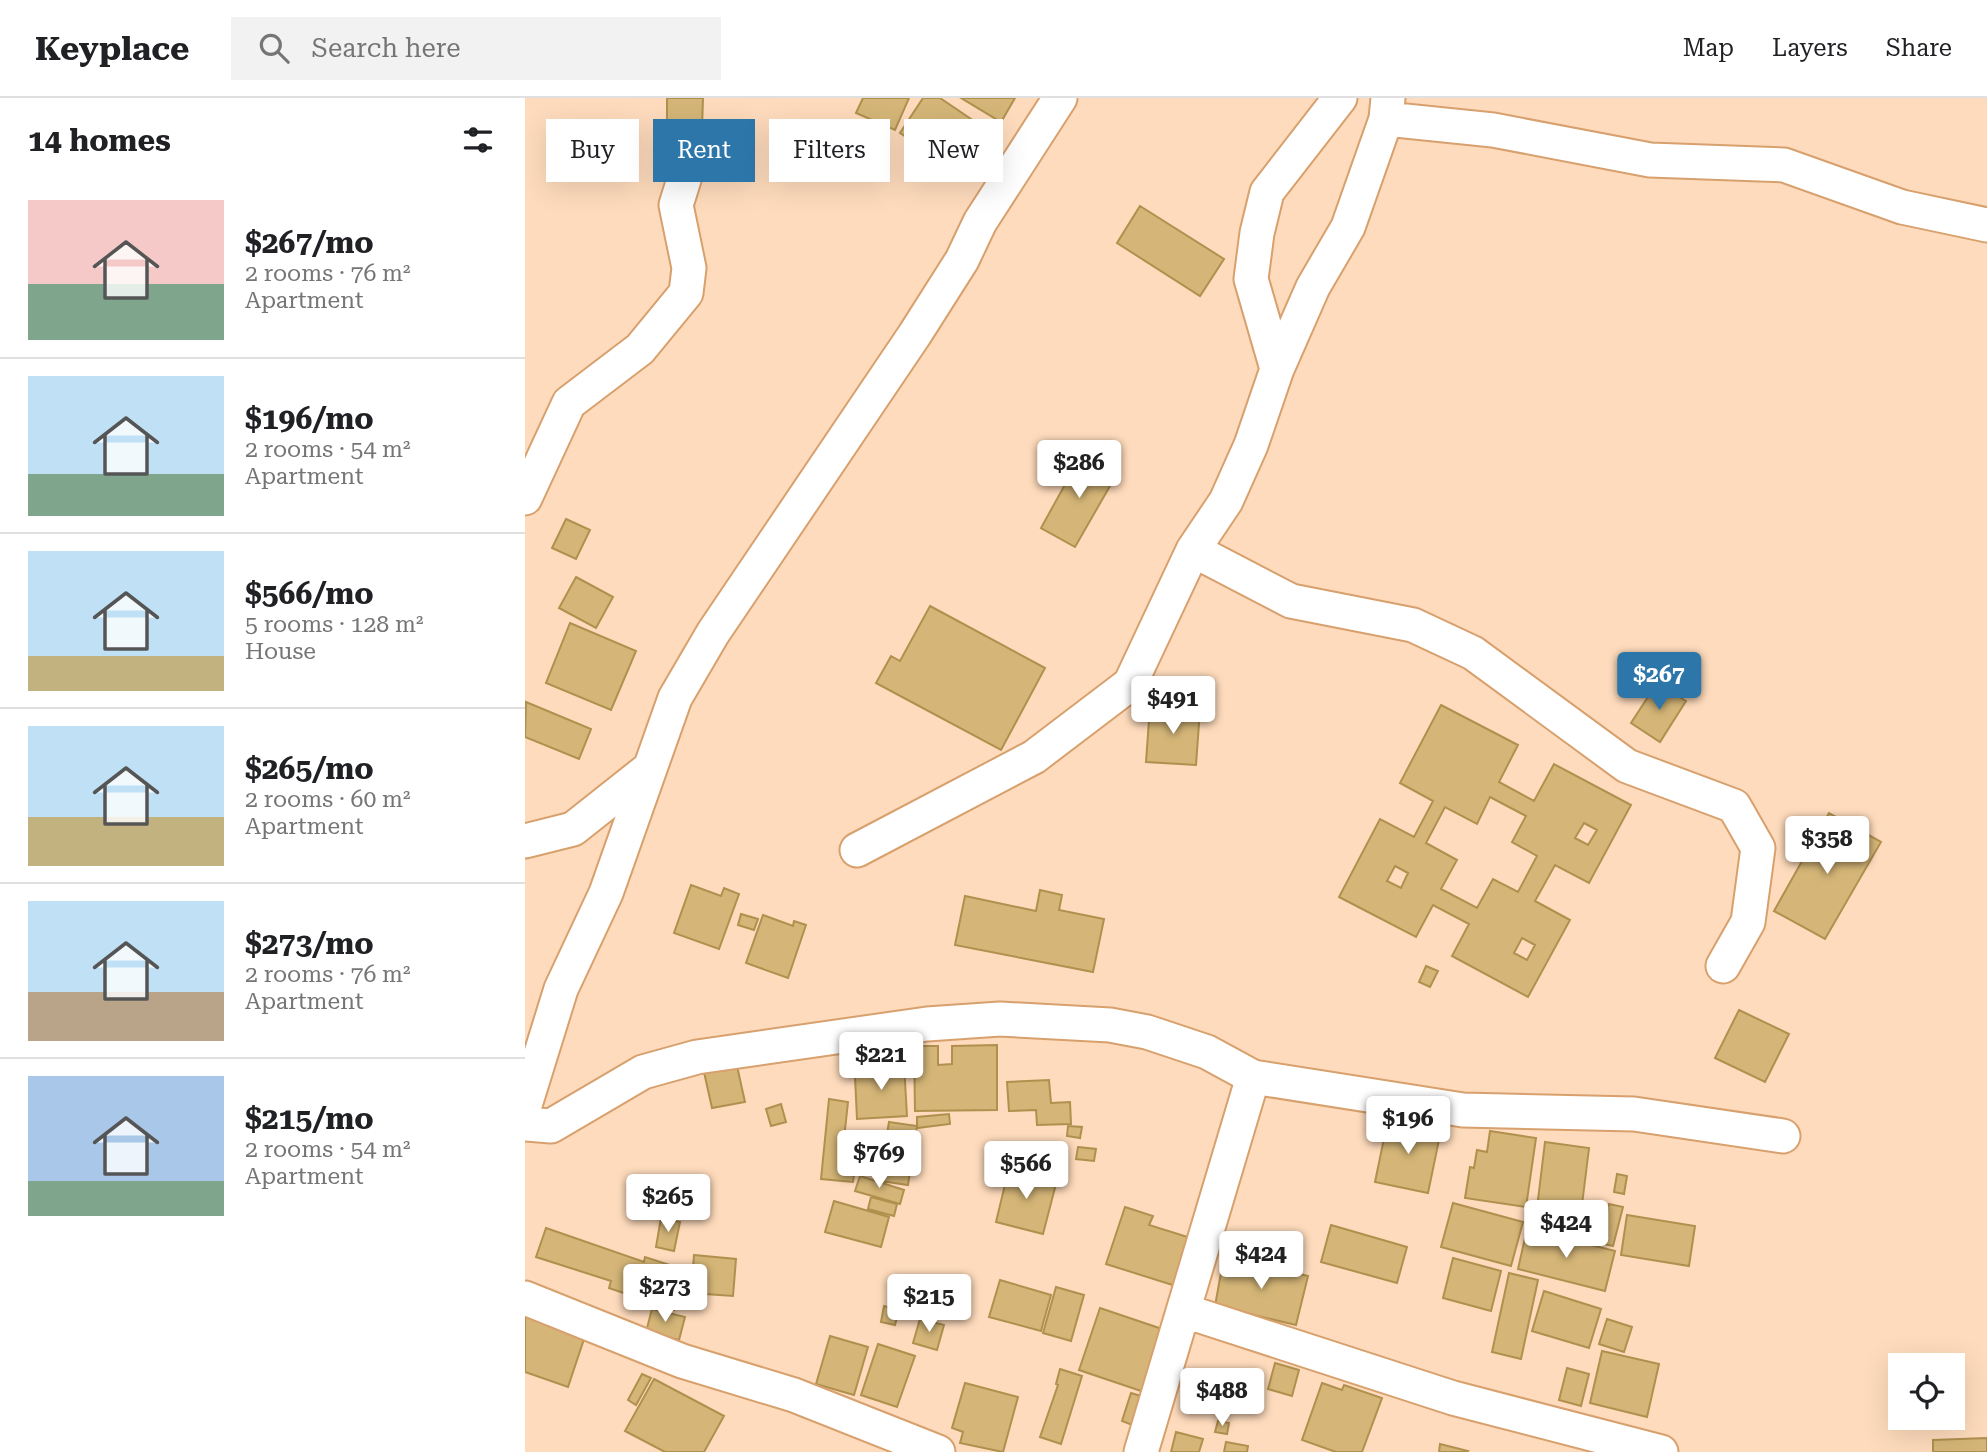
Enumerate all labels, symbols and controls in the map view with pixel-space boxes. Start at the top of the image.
search box [231,17,721,80]
text: Keyplace [35,29,189,68]
icon: search [255,29,293,67]
text: Search here [311,33,460,63]
text: Map [1683,34,1734,62]
text: Layers [1772,34,1848,62]
text: Share [1886,34,1952,62]
chip: Buy [546,119,639,182]
chip: Rent [653,119,755,182]
chip: Filters [769,119,890,182]
chip: New [904,119,1003,182]
icon: filters [459,121,497,159]
text: 14 homes [28,123,171,158]
text: $267/mo [245,225,374,260]
icon: home [84,228,168,312]
text: 2 rooms · 76 m² [245,260,411,287]
text: Apartment [245,287,364,314]
text: $196/mo [245,401,374,436]
icon: home [84,404,168,488]
text: 2 rooms · 54 m² [245,436,411,463]
pin: $286 [1038,440,1120,500]
text: $286 [1053,449,1105,476]
text: Apartment [245,463,364,490]
text: $566/mo [245,576,374,611]
icon: home [84,579,168,663]
text: 5 rooms · 128 m² [245,611,423,638]
text: House [245,638,316,665]
pin: $267 [1618,652,1700,712]
text: $267 [1633,661,1685,688]
pin: $491 [1132,676,1214,736]
text: $491 [1147,685,1199,712]
text: $265/mo [245,751,374,786]
icon: home [84,754,168,838]
text: 2 rooms · 60 m² [245,786,411,813]
text: Apartment [245,813,364,840]
pin: $358 [1786,816,1868,876]
text: $358 [1801,825,1853,852]
text: $273/mo [245,926,374,961]
icon: home [84,929,168,1013]
text: 2 rooms · 76 m² [245,961,411,988]
text: Apartment [245,988,364,1015]
pin: $221 [840,1032,922,1092]
text: $221 [855,1041,907,1068]
pin: $196 [1367,1096,1449,1156]
text: $215/mo [245,1101,374,1136]
icon: home [84,1104,168,1188]
text: $196 [1382,1105,1434,1132]
pin: $769 [838,1130,920,1190]
text: 2 rooms · 54 m² [245,1136,411,1163]
text: $769 [853,1139,905,1166]
pin: $566 [985,1142,1067,1201]
text: $566 [1000,1150,1052,1177]
text: Apartment [245,1163,364,1190]
pin: $265 [627,1174,709,1234]
text: $265 [642,1183,694,1210]
pin: $424 [1525,1200,1607,1260]
text: $424 [1540,1209,1592,1236]
pin: $424 [1220,1232,1302,1291]
text: $424 [1235,1240,1287,1267]
pin: $273 [624,1264,706,1324]
text: $273 [639,1273,691,1300]
pin: $215 [888,1274,970,1334]
text: $215 [903,1283,955,1310]
map controls [1888,1353,1965,1430]
button: locate [1888,1353,1965,1430]
pin: $488 [1181,1368,1263,1428]
text: $488 [1196,1377,1248,1404]

